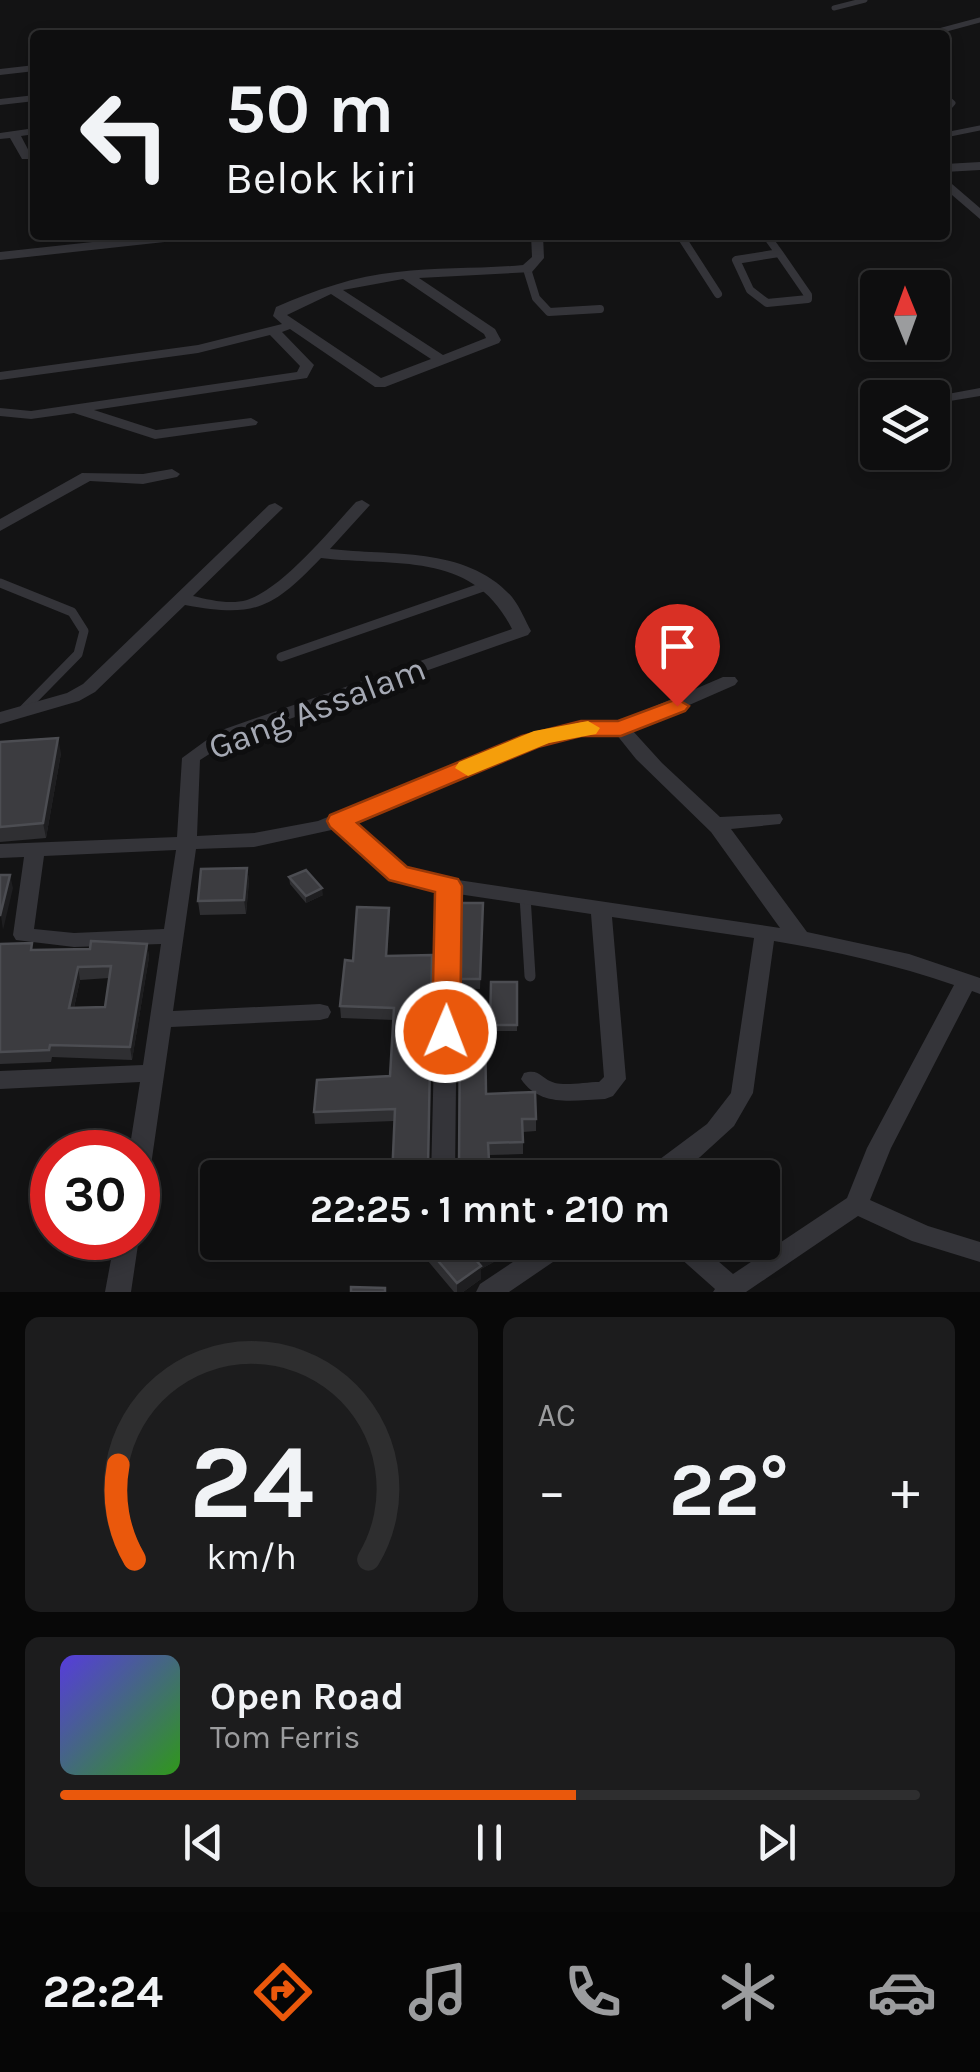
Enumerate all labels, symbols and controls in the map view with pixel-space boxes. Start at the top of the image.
text: 50 m [225,68,394,150]
icon: left [60,70,190,200]
text: Belok kiri [225,152,418,204]
north arrow [860,270,950,360]
map controls [860,270,950,470]
button: layers [860,380,950,470]
pin [635,604,720,707]
icon: arrive [650,619,705,674]
street label: Gang Assalam [203,648,431,768]
position arrow [394,980,498,1084]
speed limit sign: 30 [30,1130,160,1260]
text: 22:25 · 1 mnt · 210 m [310,1187,670,1232]
text: AC [538,1397,576,1434]
text: 24 [189,1422,314,1543]
text: 22° [669,1446,789,1534]
text: − [538,1459,566,1523]
text: + [891,1459,920,1523]
text: km/h [206,1536,297,1578]
text: Open Road [210,1674,404,1719]
text: Tom Ferris [210,1719,360,1756]
icon: previous [176,1815,231,1870]
icon: pause [462,1815,517,1870]
icon: next [749,1815,804,1870]
icon: directions [248,1957,318,2027]
icon: music [403,1957,473,2027]
icon: phone [558,1957,628,2027]
icon: climate [713,1957,783,2027]
icon: car [867,1957,937,2027]
text: 22:24 [42,1966,163,2018]

